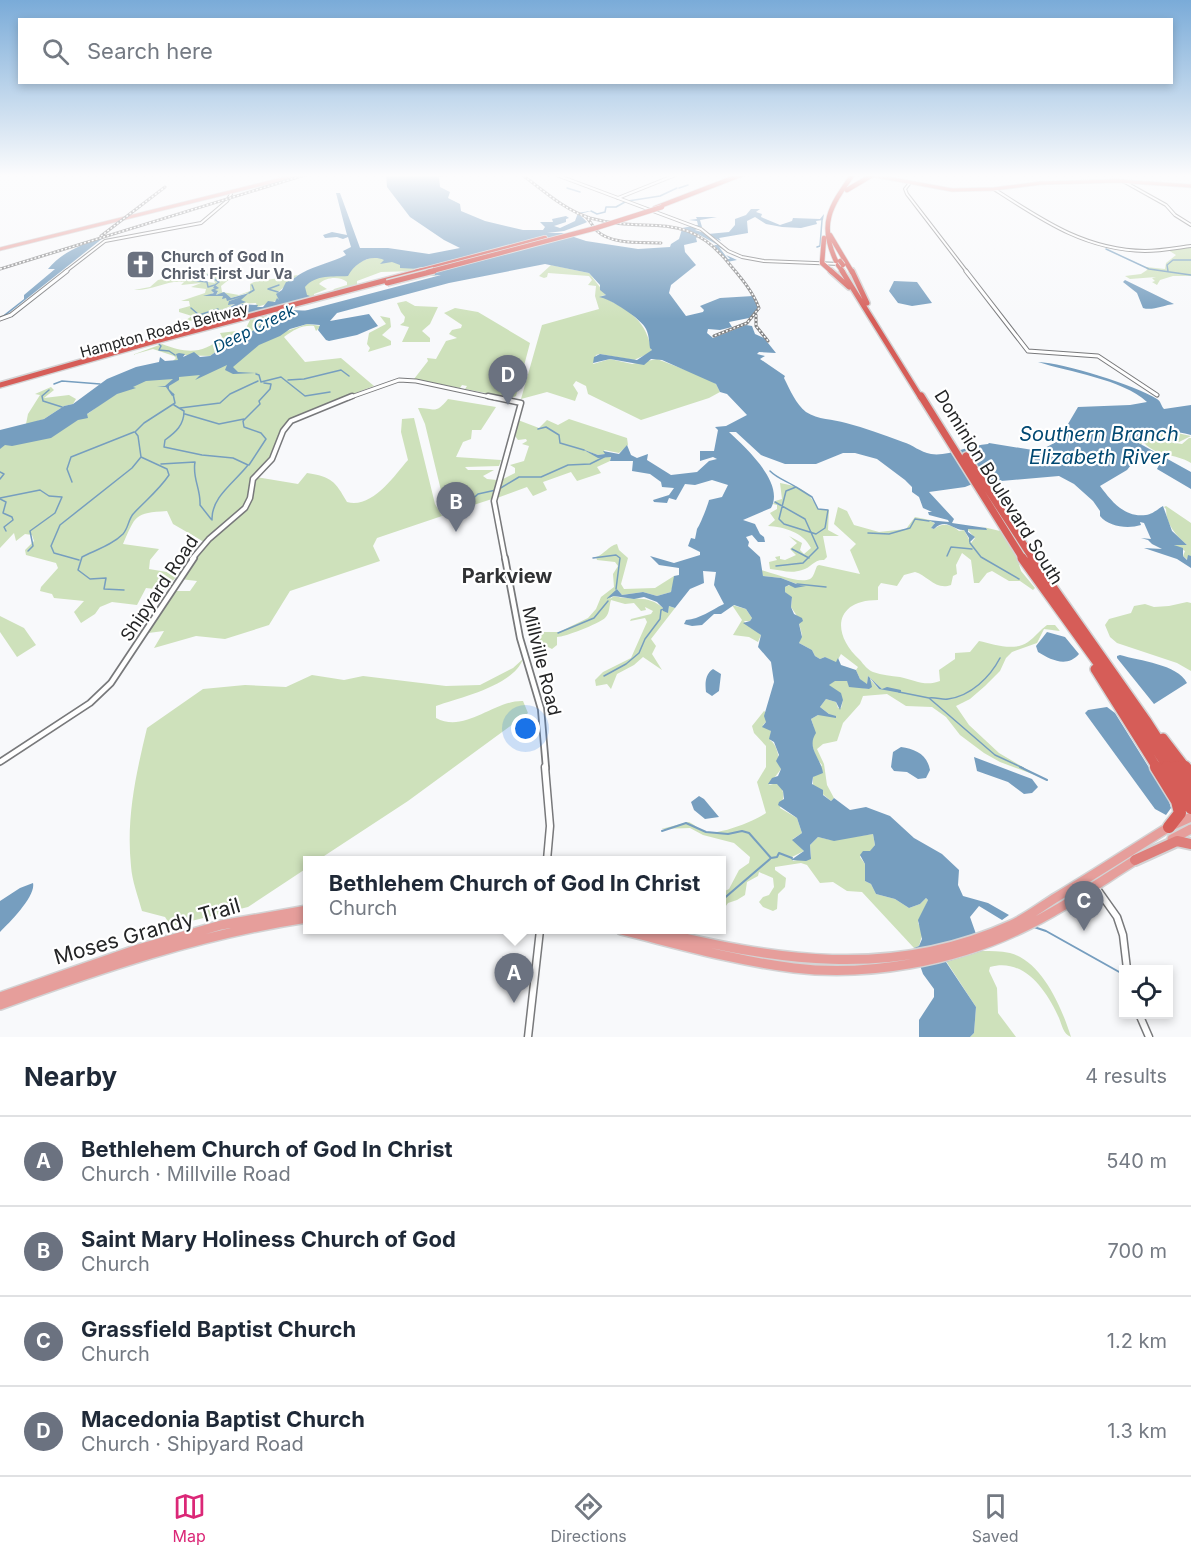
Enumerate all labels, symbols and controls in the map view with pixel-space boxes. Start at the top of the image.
search box [18,18,1173,84]
icon: search [39,35,72,68]
text: Search here [87,38,213,64]
place label: Church of God In Christ First Jur Va [161,247,292,283]
church icon: Church of God In Christ First Jur Va [124,249,156,281]
street label: Hampton Roads Beltway [78,298,251,362]
water label: Deep Creek [210,299,299,356]
pin: D [488,356,528,405]
street label: Dominion Boulevard South [930,386,1068,588]
water label: Southern Branch Elizabeth River [1019,422,1179,469]
pin: B [436,482,476,532]
street label: Shipyard Road [116,531,202,645]
district label: Parkview [462,564,552,588]
street label: Millville Road [518,604,566,718]
your location [511,714,540,743]
popup [303,856,726,934]
text: Bethlehem Church of God In Christ [329,870,700,896]
pin: C [1064,882,1104,931]
street label: Moses Grandy Trail [51,892,243,970]
text: Church [329,896,397,920]
pin: A [494,954,534,1003]
map controls [1119,965,1173,1019]
button: locate [1119,965,1173,1019]
text: Nearby [24,1061,117,1092]
text: 4 results [1085,1064,1167,1088]
text: Bethlehem Church of God In Christ [81,1136,453,1162]
text: A [36,1149,51,1173]
text: 540 m [1106,1149,1167,1173]
text: Church · Millville Road [81,1162,291,1186]
text: Saint Mary Holiness Church of God [81,1226,456,1252]
text: B [37,1239,50,1263]
text: 700 m [1108,1239,1167,1263]
text: Church [81,1252,150,1276]
text: Grassfield Baptist Church [81,1316,356,1342]
text: C [36,1329,51,1353]
text: 1.2 km [1107,1329,1167,1353]
text: Church [81,1342,150,1366]
text: Macedonia Baptist Church [81,1406,365,1432]
text: D [36,1419,51,1443]
text: 1.3 km [1107,1419,1167,1443]
text: Church · Shipyard Road [81,1432,304,1456]
tab: Map [172,1490,206,1546]
tab: Directions [551,1490,627,1546]
tab: Saved [972,1490,1019,1546]

